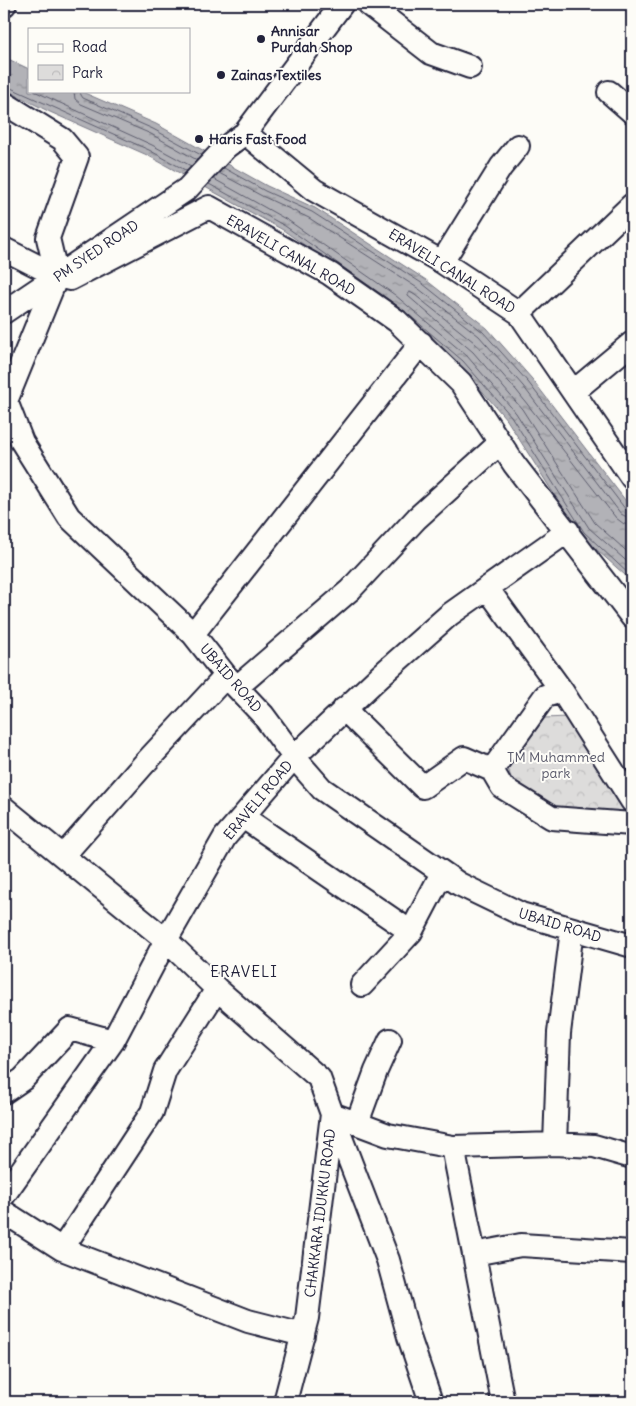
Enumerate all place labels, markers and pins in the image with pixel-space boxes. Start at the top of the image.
place label: Annisar Purdah Shop [271,22,353,56]
marker: Annisar Purdah Shop [255,33,267,45]
place label: Zainas Textiles [231,66,322,84]
marker: Zainas Textiles [215,69,227,81]
place label: Haris Fast Food [209,130,307,148]
marker: Haris Fast Food [193,133,205,145]

